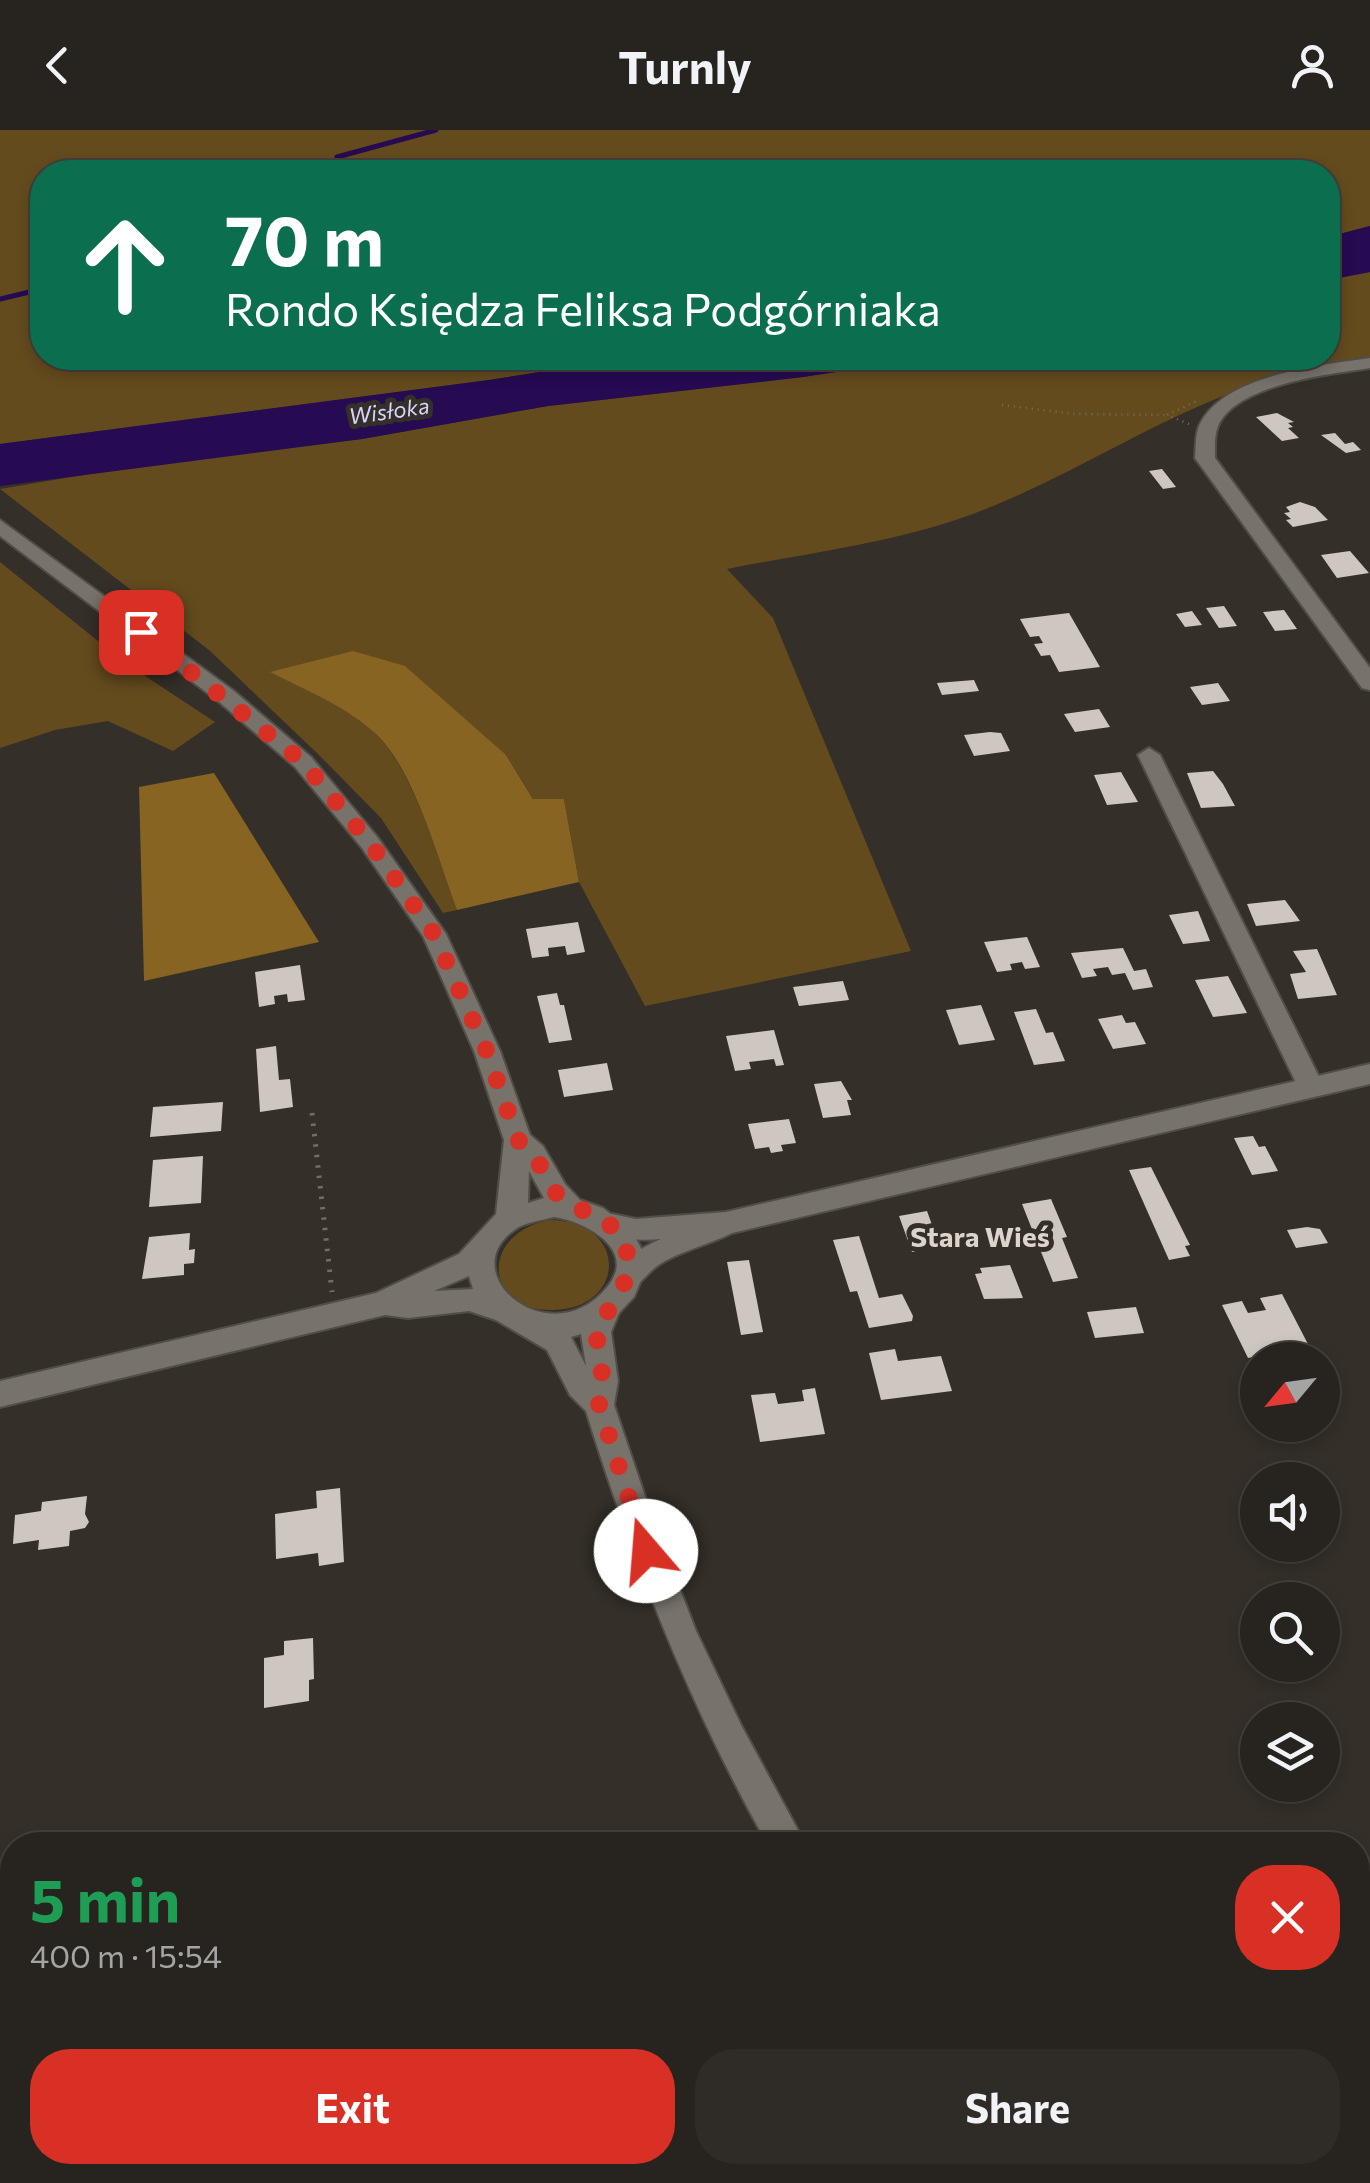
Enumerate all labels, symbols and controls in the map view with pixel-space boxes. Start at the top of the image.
icon: back [30,38,85,93]
text: Turnly [618,38,752,93]
icon: person [1285,38,1340,93]
text: 70 m [225,195,384,280]
icon: ahead [60,200,190,330]
text: Rondo Księdza Feliksa Podgórniaka [225,280,941,335]
water label: Wisłoka [347,391,431,430]
pin [99,590,184,675]
icon: arrive [114,605,169,660]
district label: Stara Wieś [910,1219,1050,1253]
north arrow [1240,1342,1340,1442]
map controls [1240,1342,1340,1802]
button: sound [1240,1462,1340,1562]
position arrow [594,1499,698,1603]
button: search [1240,1582,1340,1682]
button: layers [1240,1702,1340,1802]
text: 5 min [30,1861,180,1934]
button: close [1235,1865,1340,1970]
text: 400 m · 15:54 [30,1935,222,1975]
button: Exit [30,2049,675,2164]
button: Share [695,2049,1340,2164]

